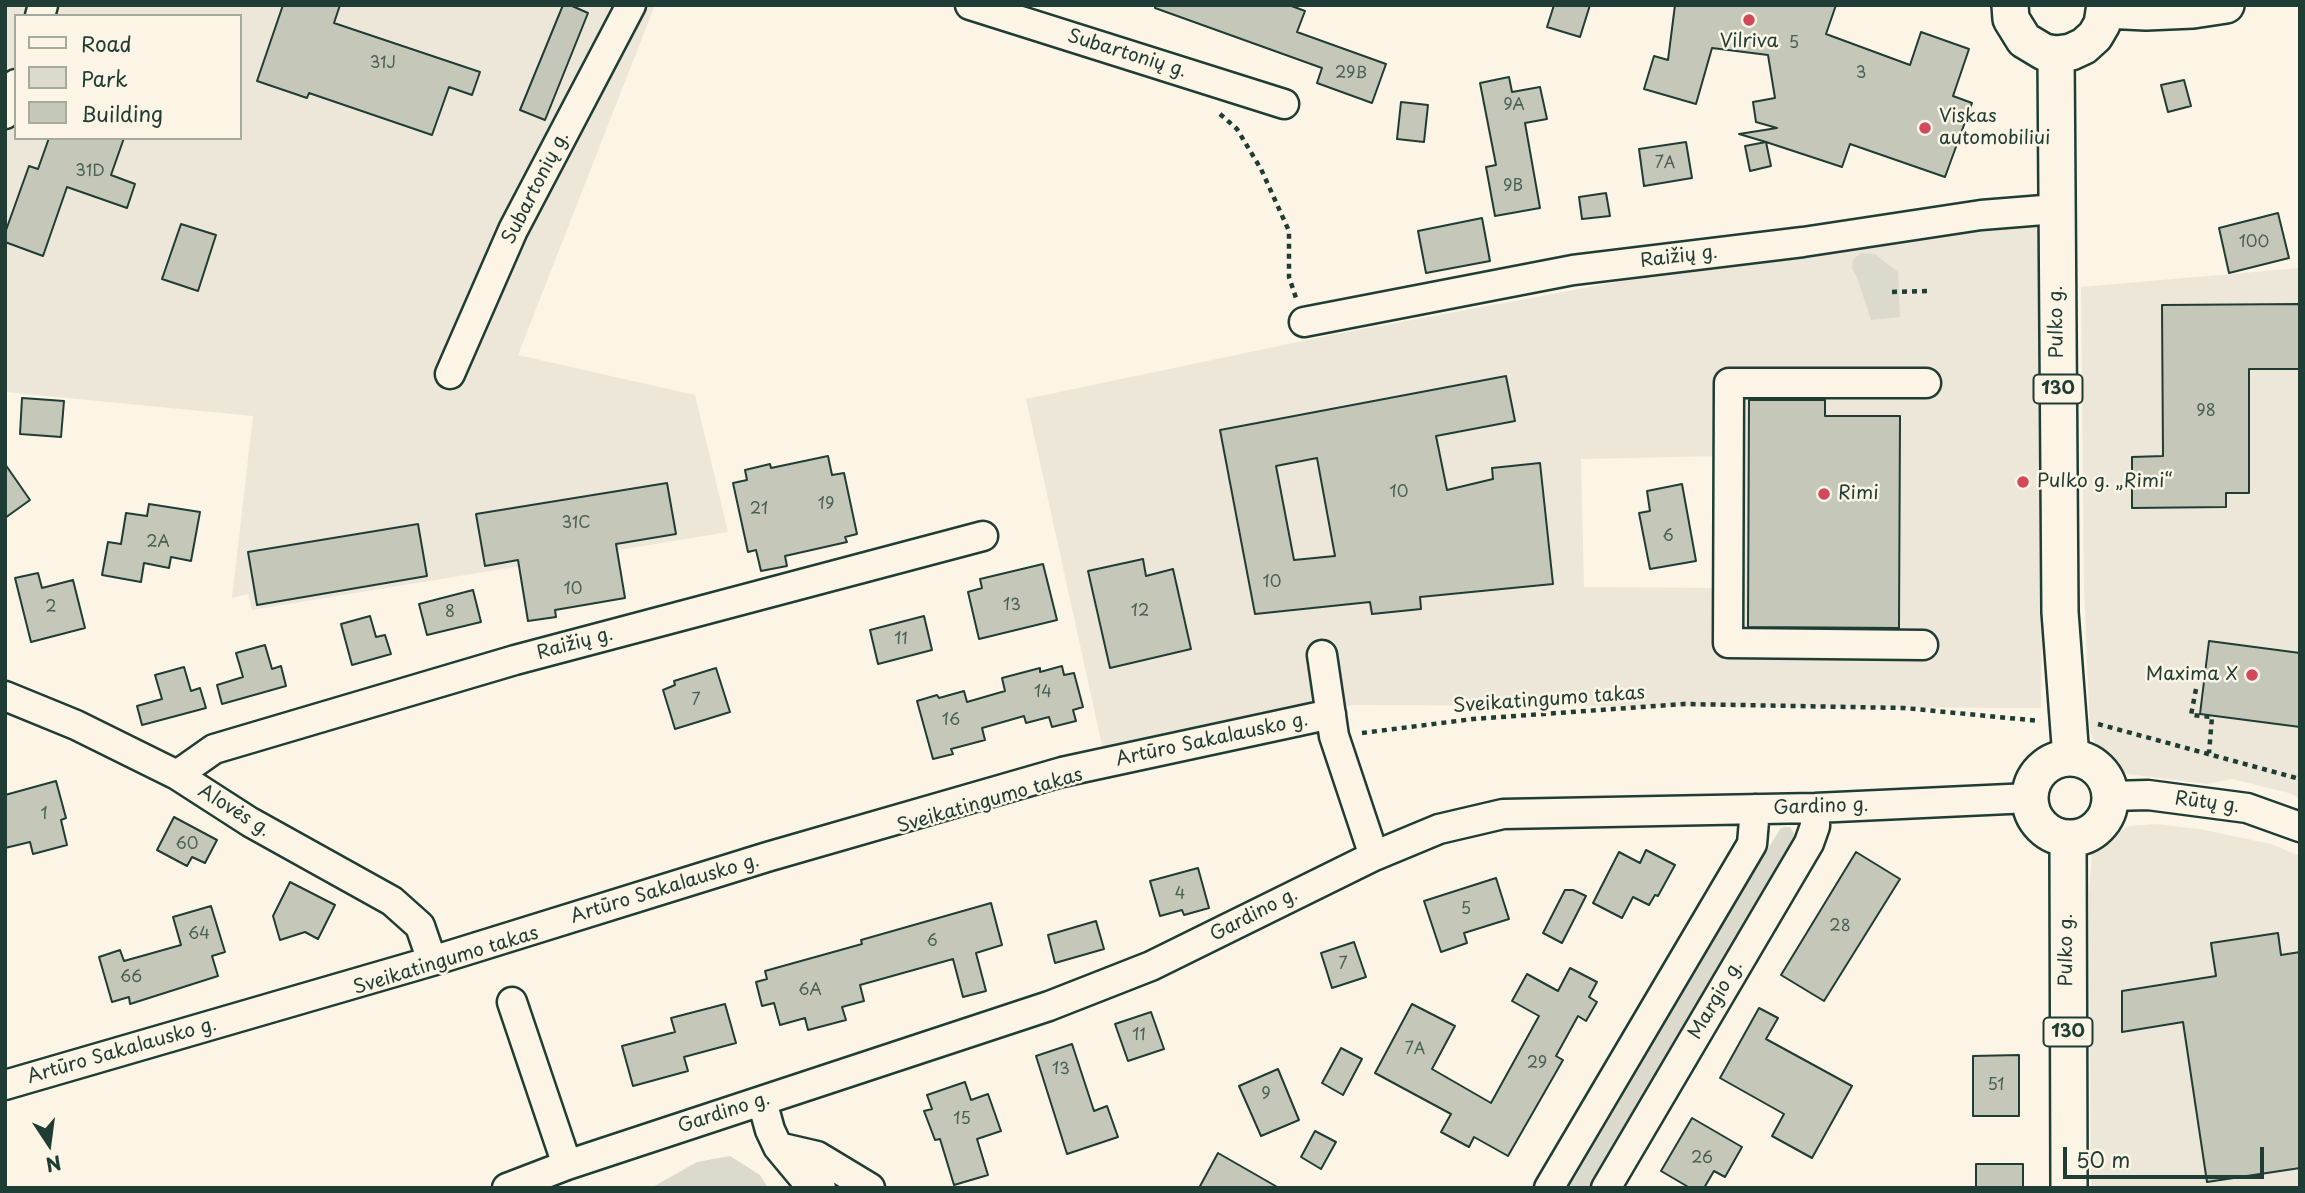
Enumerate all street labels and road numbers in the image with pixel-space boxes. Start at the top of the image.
street label: Subartonių g. [1065,25,1189,83]
street label: Subartonių g. [498,128,574,248]
street label: Raižių g. [1639,241,1719,273]
street label: Pulko g. [2045,285,2069,359]
road number: 130 [2034,374,2082,404]
street label: Raižių g. [534,623,616,665]
street label: Sveikatingumo takas [1452,682,1646,718]
street label: Artūro Sakalausko g. [1114,708,1310,772]
street label: Sveikatingumo takas [894,764,1086,838]
street label: Alovės g. [194,780,274,842]
street label: Rūtų g. [2173,788,2241,818]
street label: Gardino g. [1773,794,1869,820]
street label: Artūro Sakalausko g. [568,849,762,929]
street label: Gardino g. [1206,883,1302,947]
street label: Pulko g. [2056,914,2078,986]
street label: Sveikatingumo takas [351,922,541,1000]
street label: Margio g. [1684,956,1748,1044]
street label: Artūro Sakalausko g. [25,1013,219,1089]
road number: 130 [2044,1017,2092,1046]
street label: Gardino g. [675,1087,773,1139]

